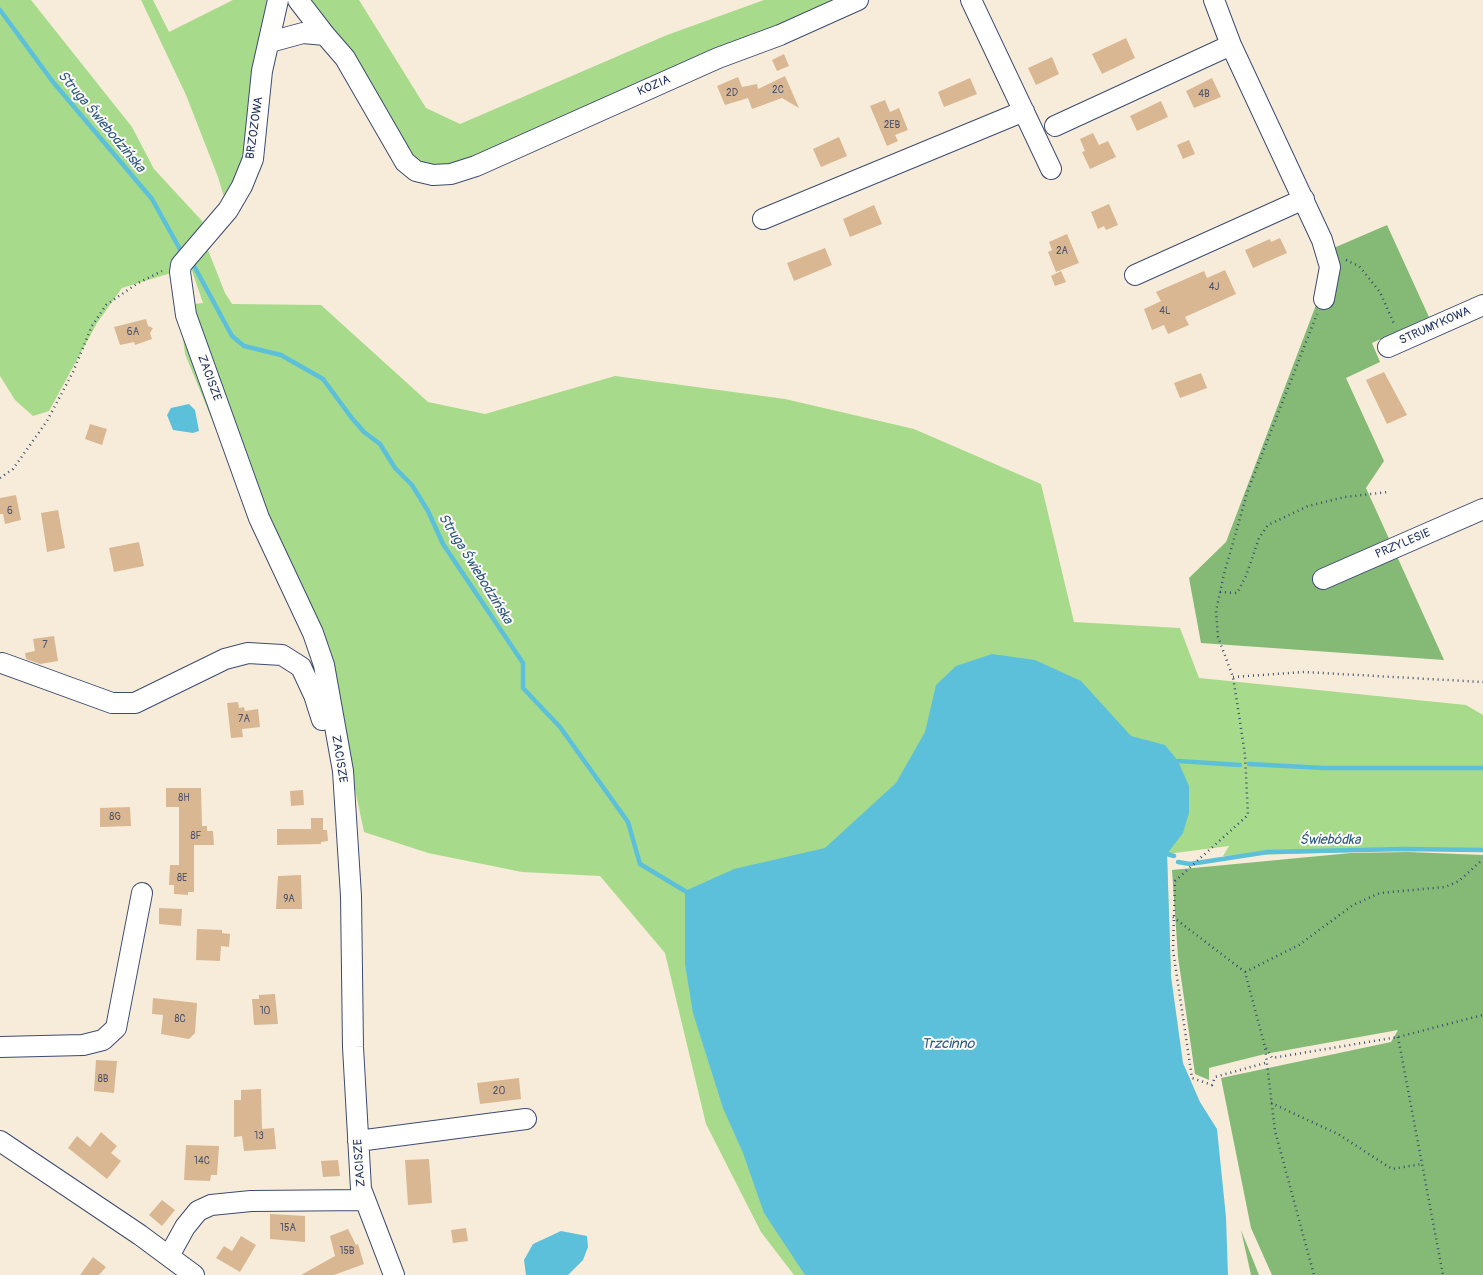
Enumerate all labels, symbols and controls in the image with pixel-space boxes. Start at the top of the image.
water label: Struga Świebodzińska [54,68,148,176]
street label: KOZIA [635,73,673,99]
house number: 2C [772,84,784,96]
house number: 2D [726,87,738,99]
house number: 4B [1198,88,1210,100]
street label: BRZOZOWA [244,96,266,160]
house number: 2EB [884,119,900,131]
house number: 2A [1056,245,1068,257]
house number: 4J [1209,281,1219,293]
street label: STRUMYKOWA [1397,304,1473,348]
house number: 4L [1159,305,1171,317]
house number: 6A [127,326,139,338]
street label: ZACISZE [194,353,224,403]
house number: 6 [7,505,13,517]
water label: Struga Świebodzińska [434,511,516,627]
street label: PRZYLESIE [1373,526,1433,562]
house number: 7 [42,639,48,651]
house number: 7A [238,713,250,725]
street label: ZACISZE [328,734,350,784]
house number: 8H [178,792,190,804]
house number: 8G [109,811,121,823]
house number: 8F [190,830,202,842]
water label: Świebódka [1300,832,1360,848]
house number: 8E [177,872,187,884]
house number: 9A [283,893,295,905]
house number: 10 [260,1005,270,1017]
house number: 8C [174,1013,186,1025]
water label: Trzcinno [922,1036,974,1052]
house number: 8B [98,1073,108,1085]
house number: 20 [493,1085,505,1097]
house number: 13 [254,1130,264,1142]
street label: ZACISZE [351,1138,369,1188]
house number: 14C [194,1155,210,1167]
house number: 15A [280,1222,296,1234]
house number: 15B [340,1245,354,1257]

